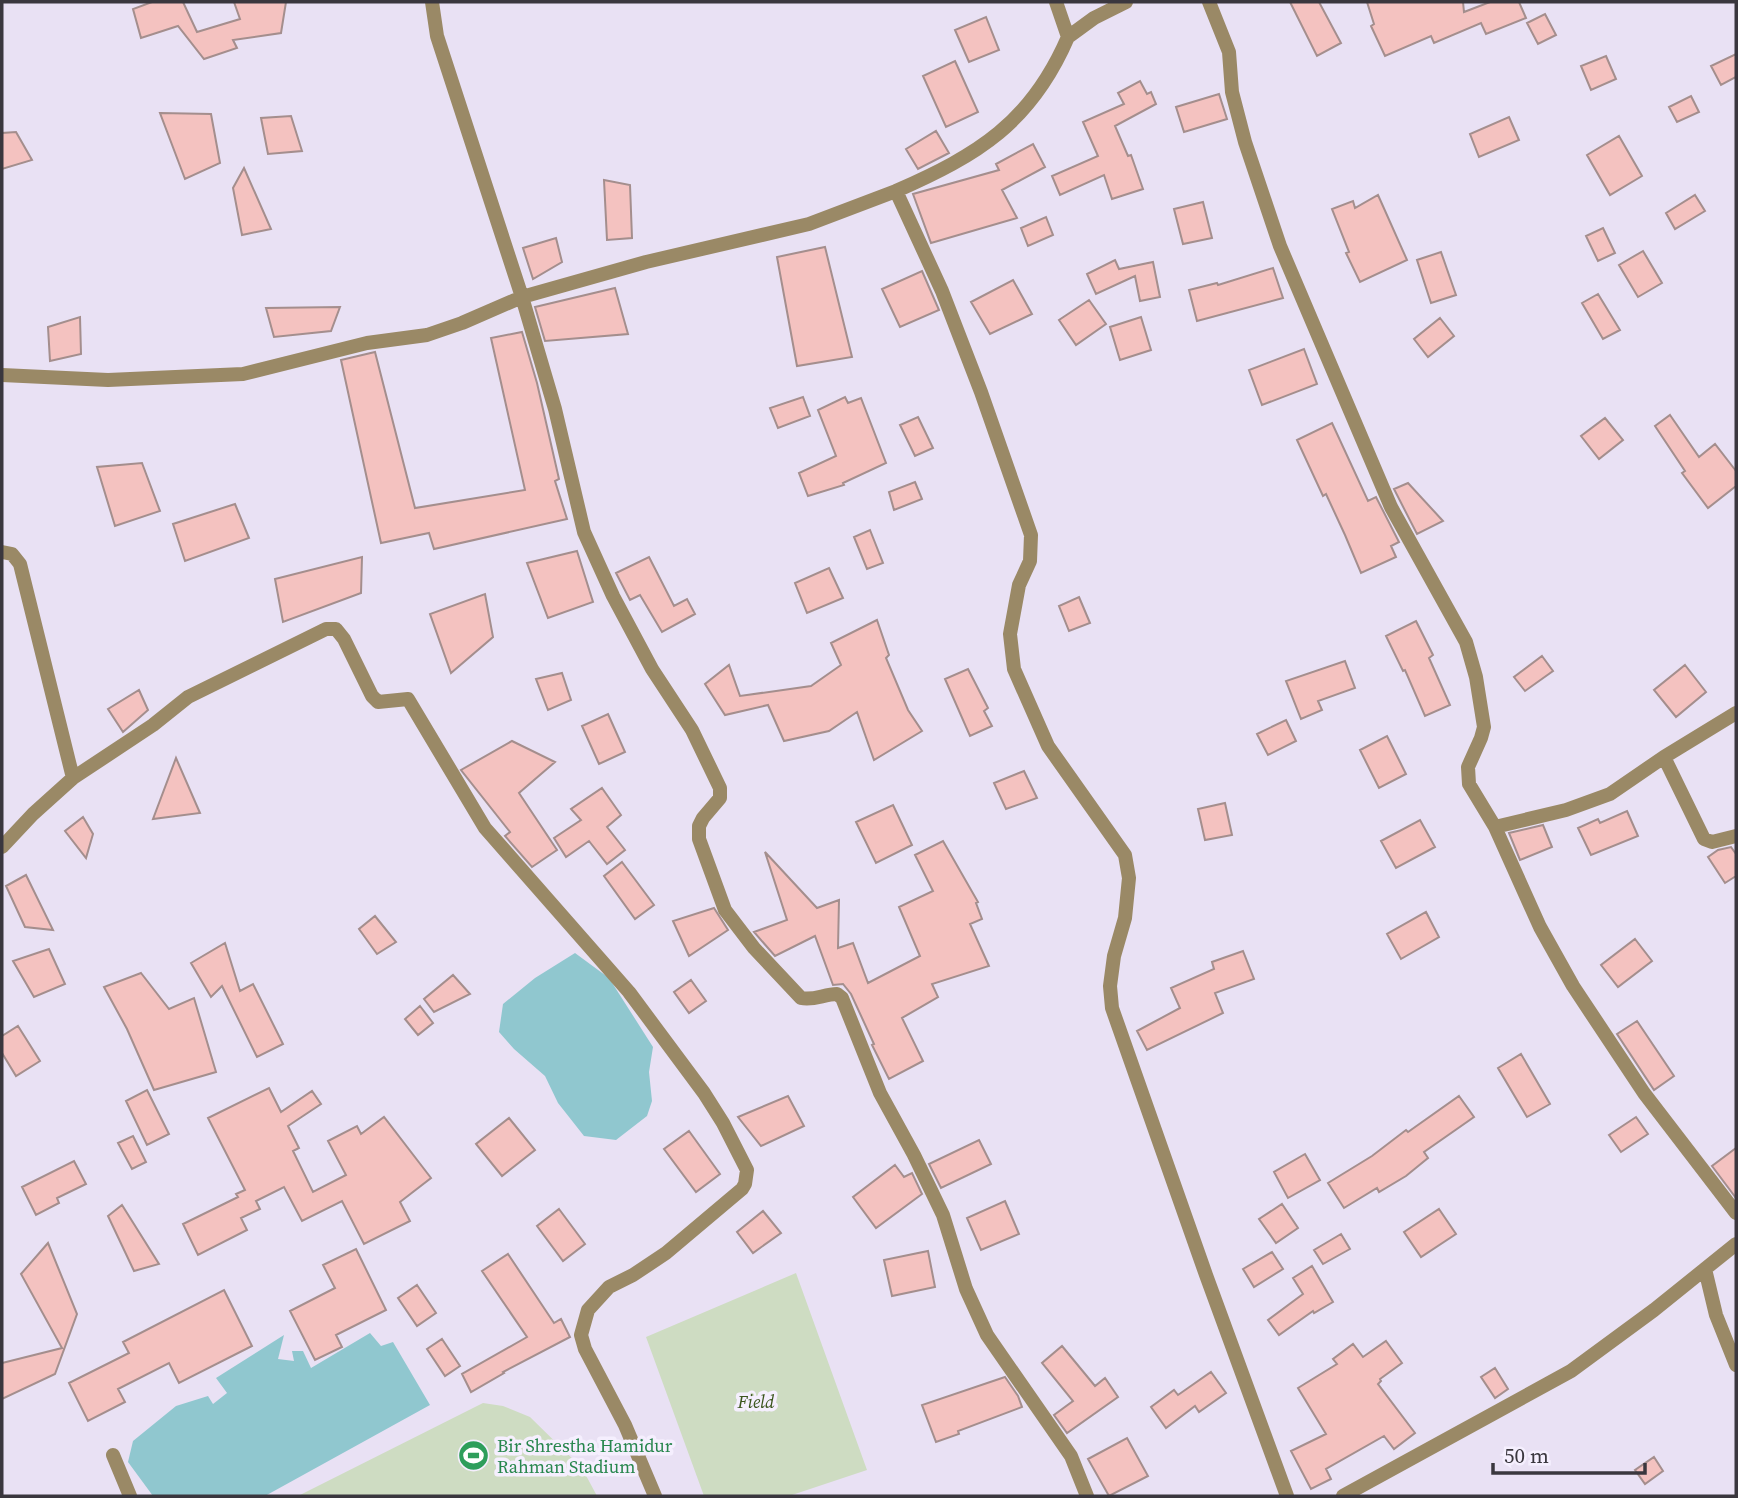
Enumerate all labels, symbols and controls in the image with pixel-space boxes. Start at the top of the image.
park label: Field [737,1389,775,1414]
scale bar [1493,1432,1645,1476]
place label: Bir Shrestha Hamidur Rahman Stadium [497,1433,673,1479]
sports icon: Bir Shrestha Hamidur Rahman Stadium [457,1438,491,1472]
text: 50 m [1504,1441,1549,1470]

